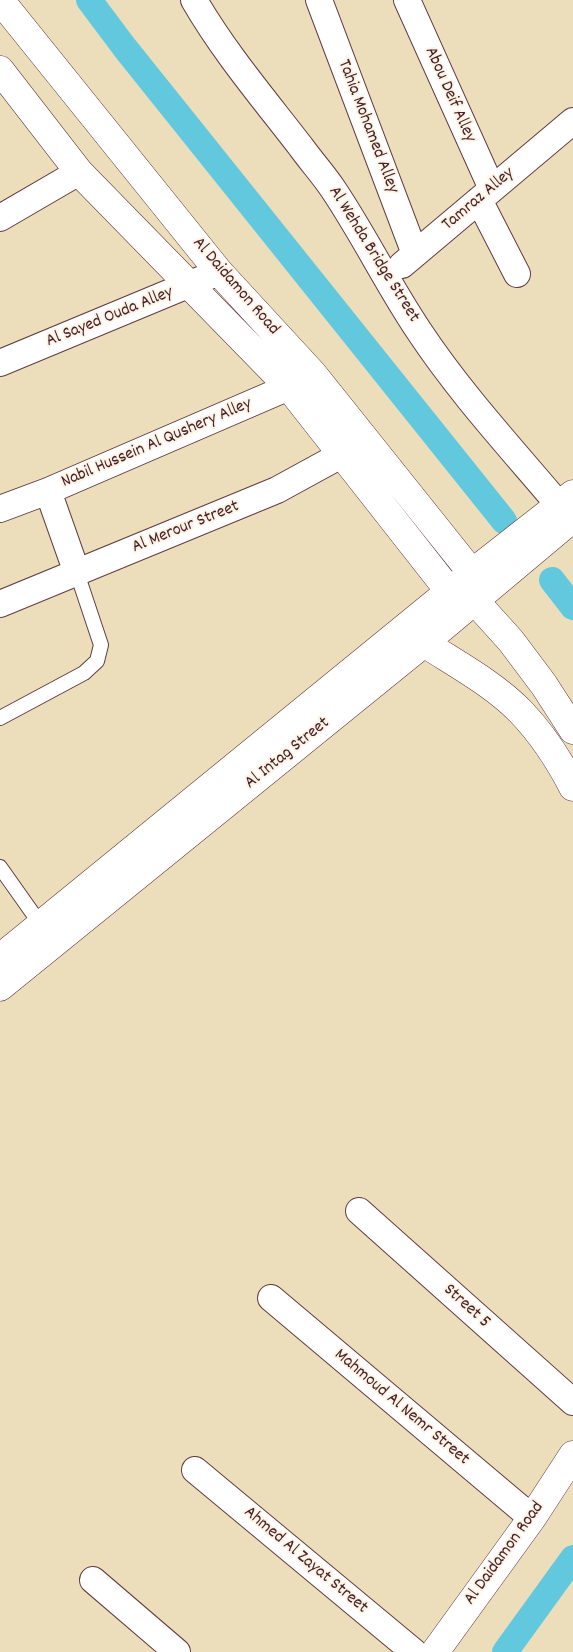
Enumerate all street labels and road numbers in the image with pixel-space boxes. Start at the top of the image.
street label: Abou Deif Alley [418,44,480,146]
street label: Tahia Mohamed Alley [332,57,402,197]
street label: Tamraz Alley [438,164,520,236]
street label: Al Wehda Bridge Street [322,183,424,327]
street label: Al Daidamon Road [187,234,283,340]
street label: Al Sayed Ouda Alley [43,283,177,353]
street label: Nabil Hussein Al Qushery Alley [59,394,255,494]
street label: Al Merour Street [129,497,243,559]
street label: Al Intag Street [241,713,335,795]
street label: Street 5 [438,1280,494,1334]
street label: Mahmoud Al Nemr Street [329,1345,473,1471]
street label: Al Daidamon Road [460,1498,550,1610]
street label: Ahmed Al Zayat Street [238,1503,372,1619]

